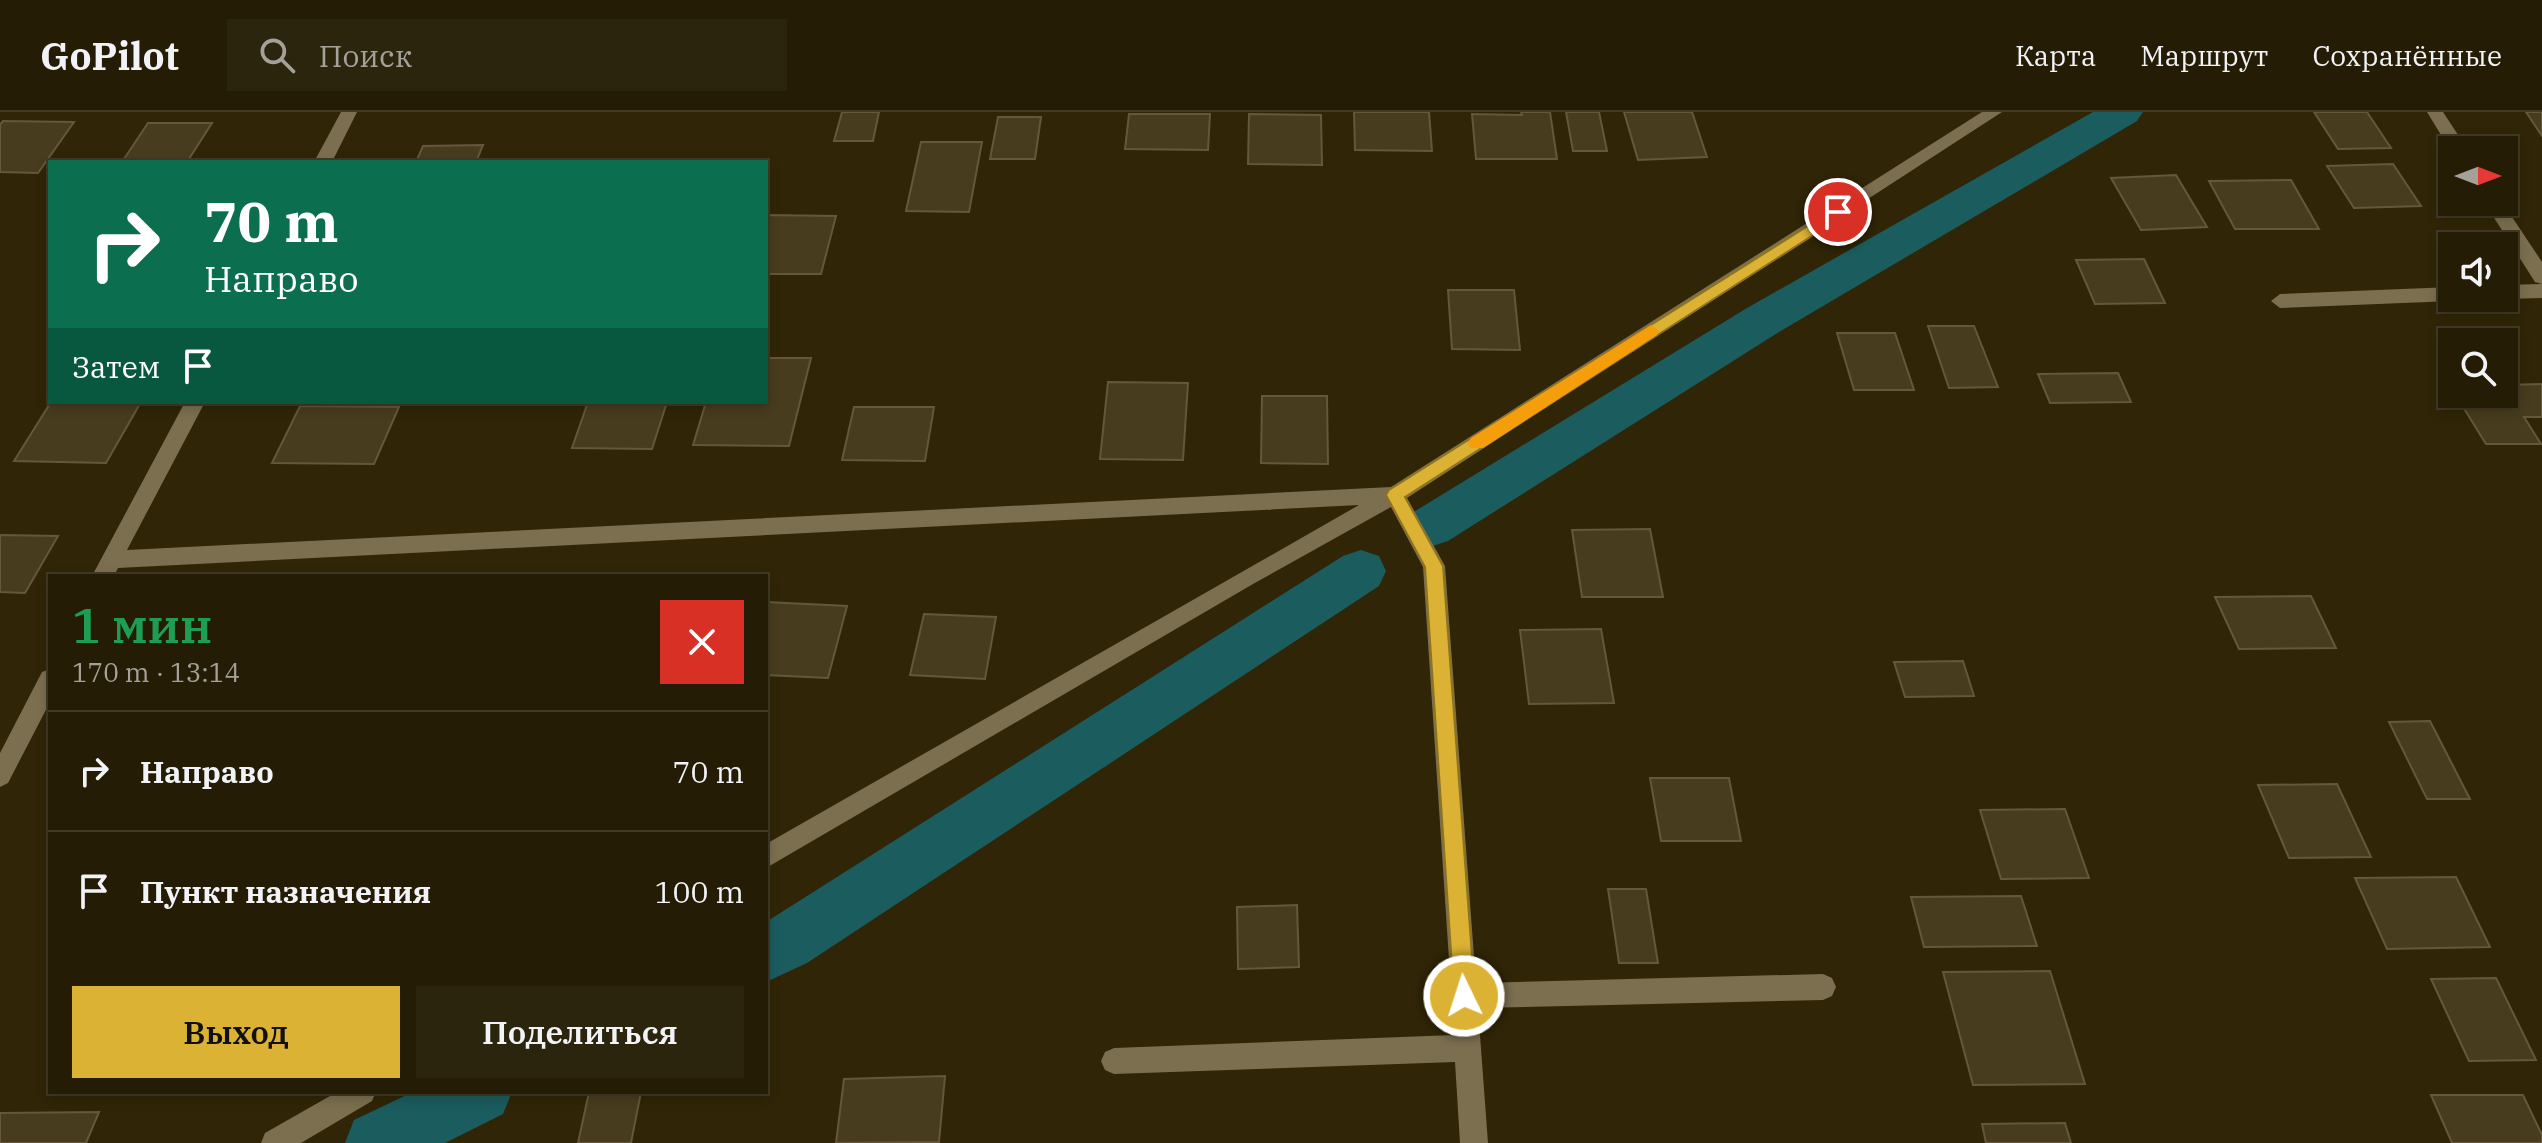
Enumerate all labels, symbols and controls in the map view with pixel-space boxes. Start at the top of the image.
search box [227,19,787,91]
text: GoPilot [40,31,179,80]
icon: search [255,33,299,77]
text: Поиск [319,36,412,75]
text: Карта [2015,37,2096,74]
text: Маршрут [2140,37,2268,74]
text: Сохранённые [2312,37,2502,74]
north arrow [2438,136,2518,216]
map controls [2438,136,2518,408]
pin [1804,178,1872,246]
text: 70 m [204,185,339,257]
icon: arrive [1816,190,1860,234]
icon: right [72,192,176,296]
button: sound [2438,232,2518,312]
text: Направо [204,255,359,302]
button: search [2438,328,2518,408]
icon: arrive [176,344,220,388]
text: Затем [72,347,160,386]
text: 1 мин [72,594,212,656]
button: close [660,600,744,684]
text: 170 m · 13:14 [72,655,240,689]
icon: right [72,749,116,793]
text: Направо [140,752,274,791]
text: 70 m [672,752,744,791]
icon: arrive [72,869,116,913]
text: Пункт назначения [140,872,431,911]
text: 100 m [654,872,744,911]
position arrow [1422,954,1506,1038]
button: Выход [72,986,400,1078]
button: Поделиться [416,986,744,1078]

